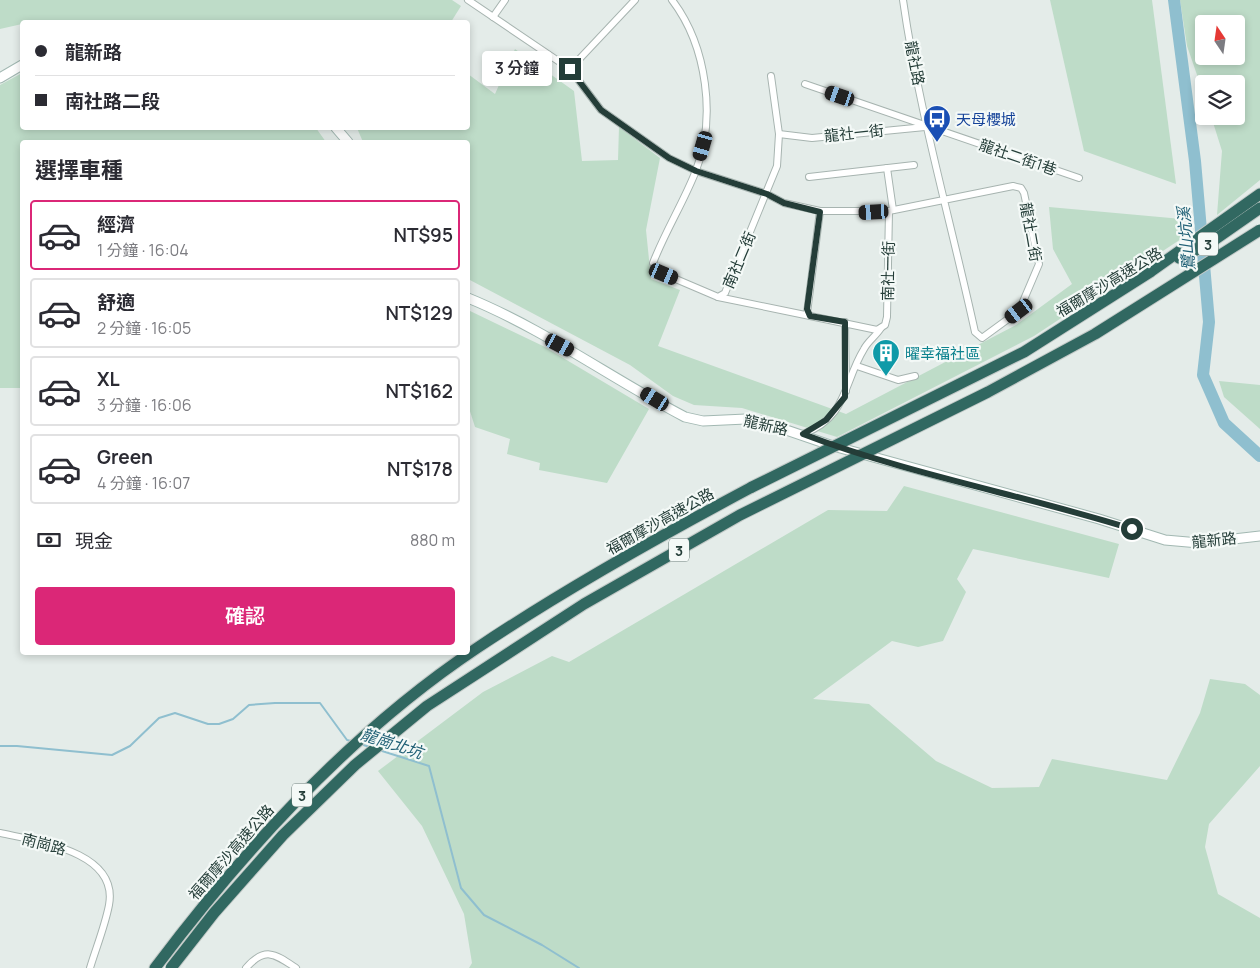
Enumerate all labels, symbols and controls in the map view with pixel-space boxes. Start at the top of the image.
north arrow [1195,15,1245,65]
map controls [1195,15,1245,125]
text: 龍新路 [65,39,122,65]
street label: 龍社路 [900,39,930,87]
callout: 3 分鐘 [482,52,552,86]
text: 3 分鐘 [495,57,539,79]
route end [559,58,581,80]
button: layers [1195,75,1245,125]
car [823,84,856,108]
text: 南社路二段 [65,88,160,114]
bus stop icon: 天母櫻城 [922,104,952,143]
place label: 天母櫻城 [956,109,1016,130]
street label: 龍社一街 [823,119,885,147]
car [691,130,714,162]
street label: 龍社二街1巷 [976,134,1060,180]
text: 選擇車種 [35,155,123,185]
street label: 龍社二街 [1015,201,1047,263]
car [858,204,889,220]
water label: 鷺山坑溪 [1172,204,1200,272]
text: 經濟 [97,211,135,237]
icon: car [37,213,82,258]
text: NT$95 [394,222,453,248]
street label: 南社二街 [718,228,760,292]
road number: 3 [1198,232,1218,255]
text: 1 分鐘 · 16:04 [97,239,189,261]
street label: 南社一街 [877,241,899,301]
street label: 福爾摩沙高速公路 [1052,242,1166,322]
car [647,261,680,287]
text: 舒適 [97,289,135,315]
icon: car [37,291,82,336]
car [1002,296,1035,326]
text: NT$129 [385,300,453,326]
text: 2 分鐘 · 16:05 [97,317,191,339]
car [543,331,576,359]
building icon: 曜幸福社區 [871,338,901,377]
place label: 曜幸福社區 [905,343,980,364]
text: XL [97,366,120,392]
icon: car [37,369,82,414]
text: NT$162 [385,378,453,404]
car [638,385,671,413]
text: 3 分鐘 · 16:06 [97,394,192,416]
street label: 龍新路 [742,410,790,440]
text: Green [97,444,153,470]
icon: car [37,447,82,492]
text: NT$178 [387,456,453,482]
text: 4 分鐘 · 16:07 [97,472,190,494]
street label: 福爾摩沙高速公路 [602,483,718,559]
route start [1121,518,1143,540]
icon: cash [35,526,63,554]
street label: 龍新路 [1191,527,1237,553]
text: 現金 [75,528,113,554]
text: 880 m [410,529,455,551]
road number: 3 [669,538,689,562]
button: 確認 [35,587,455,645]
water label: 龍崗北坑 [358,723,428,764]
road number: 3 [292,784,312,806]
street label: 福爾摩沙高速公路 [184,800,278,904]
street label: 南崗路 [20,828,68,860]

